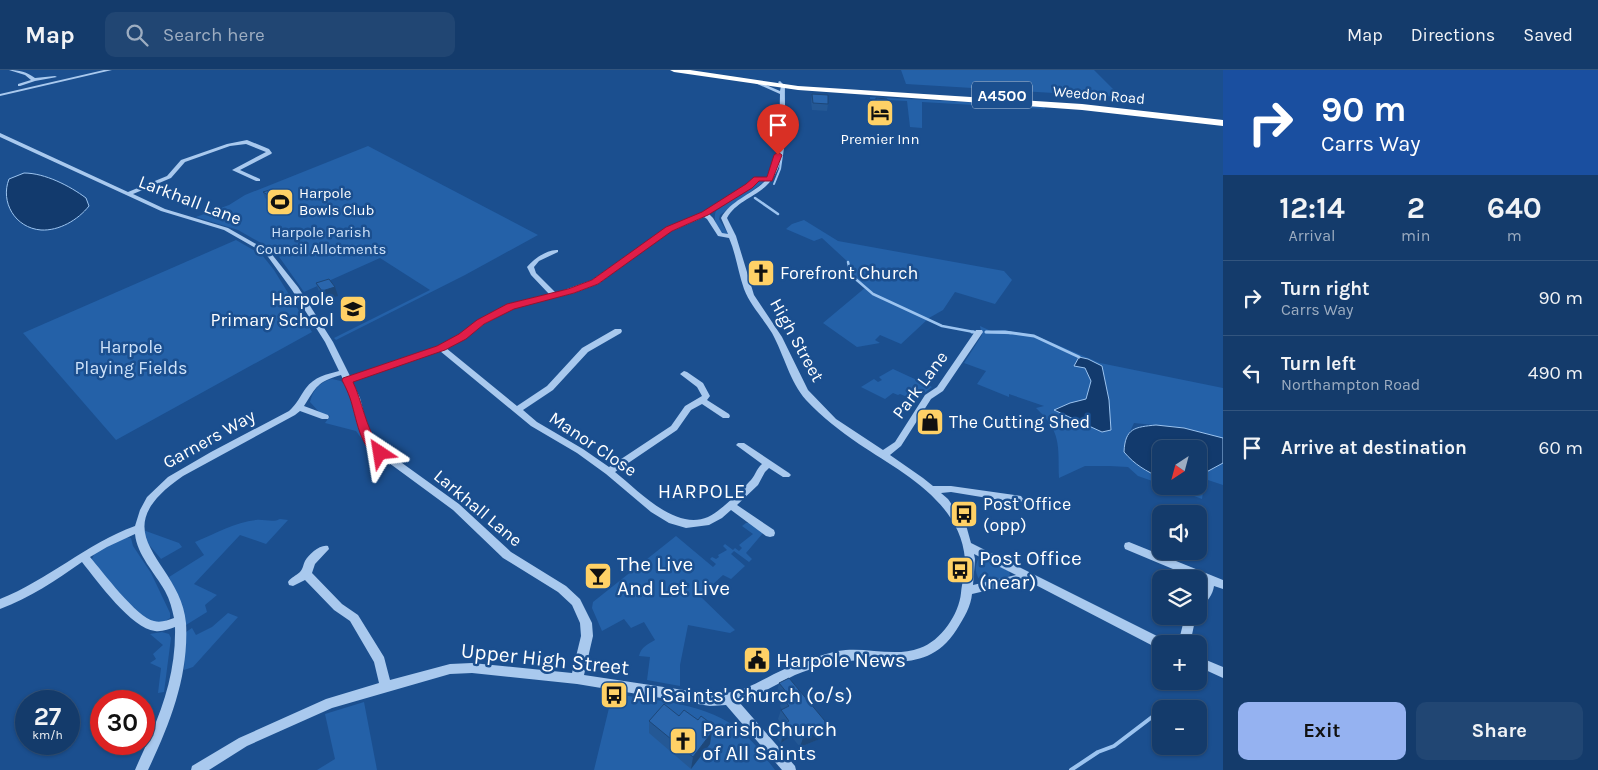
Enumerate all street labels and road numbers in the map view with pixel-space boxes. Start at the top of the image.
road number: A4500 [972,82,1032,108]
street label: Weedon Road [1052,82,1146,108]
street label: Larkhall Lane [135,170,245,230]
street label: High Street [765,294,829,386]
street label: Park Lane [887,347,953,423]
street label: Garners Way [159,404,260,473]
street label: Manor Close [545,407,641,481]
street label: Larkhall Lane [429,465,527,551]
street label: Upper High Street [460,638,630,680]

